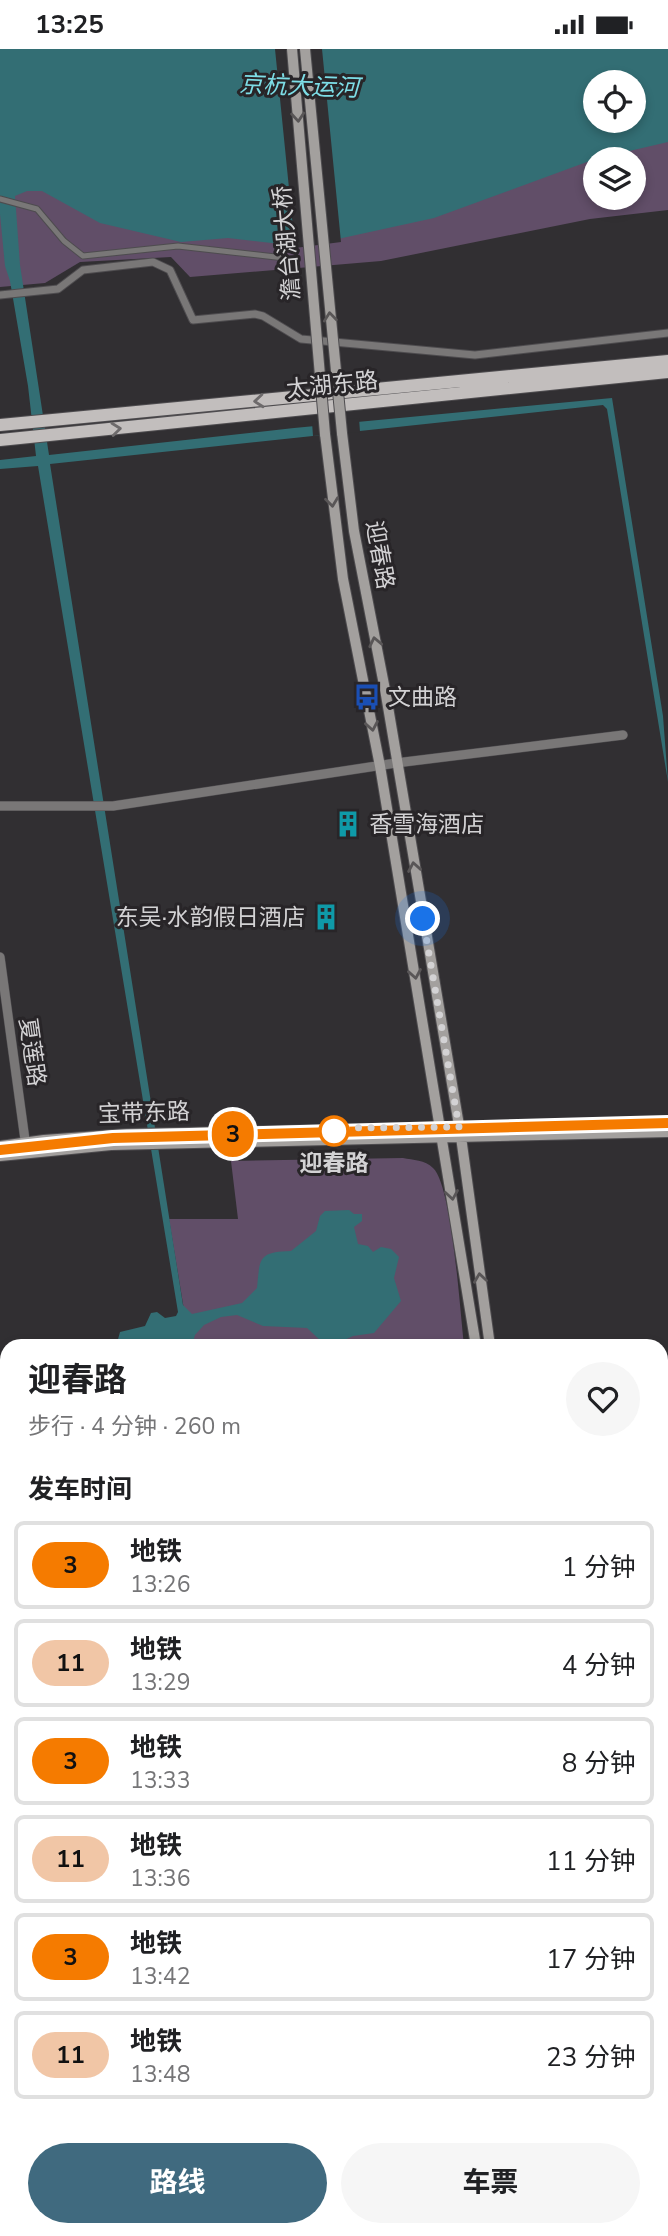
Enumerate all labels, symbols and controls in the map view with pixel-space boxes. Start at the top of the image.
text: 13:25 [35,7,104,42]
water label: 京杭大运河 [238,68,364,104]
map controls [583,70,646,210]
button: locate [583,70,646,133]
one-way arrow [290,112,305,123]
button: layers [583,147,646,210]
street label: 澹台湖大桥 [267,184,307,302]
one-way arrow [323,311,338,322]
street label: 太湖东路 [285,365,379,405]
one-way arrow [253,393,264,408]
one-way arrow [110,422,121,437]
one-way arrow [324,497,339,508]
street label: 迎春路 [359,518,401,592]
one-way arrow [369,636,384,648]
bus stop icon: 文曲路 [352,682,382,712]
place label: 文曲路 [388,682,457,713]
one-way arrow [364,720,379,732]
building icon: 香雪海酒店 [333,809,363,839]
place label: 香雪海酒店 [369,809,484,840]
one-way arrow [407,861,422,872]
your location [405,901,440,936]
place label: 东吴·水韵假日酒店 [116,902,305,933]
building icon: 东吴·水韵假日酒店 [311,902,341,932]
one-way arrow [407,968,422,980]
street label: 夏莲路 [12,1016,52,1088]
street label: 宝带东路 [97,1096,191,1130]
line badge: 3 [210,1111,256,1157]
marker: 迎春路 [319,1116,349,1146]
text: 3 [226,1118,240,1150]
place label: 迎春路 [300,1148,369,1179]
one-way arrow [444,1189,459,1201]
one-way arrow [472,1272,487,1284]
text: 迎春路 [28,1358,127,1403]
button: heart [566,1362,640,1436]
text: 步行 · 4 分钟 · 260 m [28,1411,241,1442]
text: 发车时间 [28,1472,132,1507]
text: 地铁 [130,1534,182,1569]
text: 3 [63,1549,78,1581]
text: 1 分钟 [562,1550,636,1585]
text: 13:26 [130,1569,190,1600]
text: 地铁 [130,1632,182,1667]
text: 11 [56,1647,85,1679]
text: 4 分钟 [562,1648,636,1683]
text: 13:29 [130,1667,190,1698]
text: 地铁 [130,1730,182,1765]
text: 3 [63,1745,78,1777]
text: 8 分钟 [562,1746,636,1781]
text: 13:33 [130,1765,190,1796]
text: 地铁 [130,1828,182,1863]
text: 11 [56,1843,85,1875]
text: 11 分钟 [546,1844,636,1879]
text: 13:36 [130,1863,190,1894]
text: 地铁 [130,1926,182,1961]
text: 3 [63,1941,78,1973]
text: 17 分钟 [546,1942,636,1977]
text: 13:42 [130,1961,190,1992]
text: 地铁 [130,2024,182,2059]
text: 11 [56,2039,85,2071]
text: 23 分钟 [546,2040,636,2075]
text: 13:48 [130,2059,190,2090]
button: 路线 [28,2143,327,2223]
button: 车票 [341,2143,640,2223]

